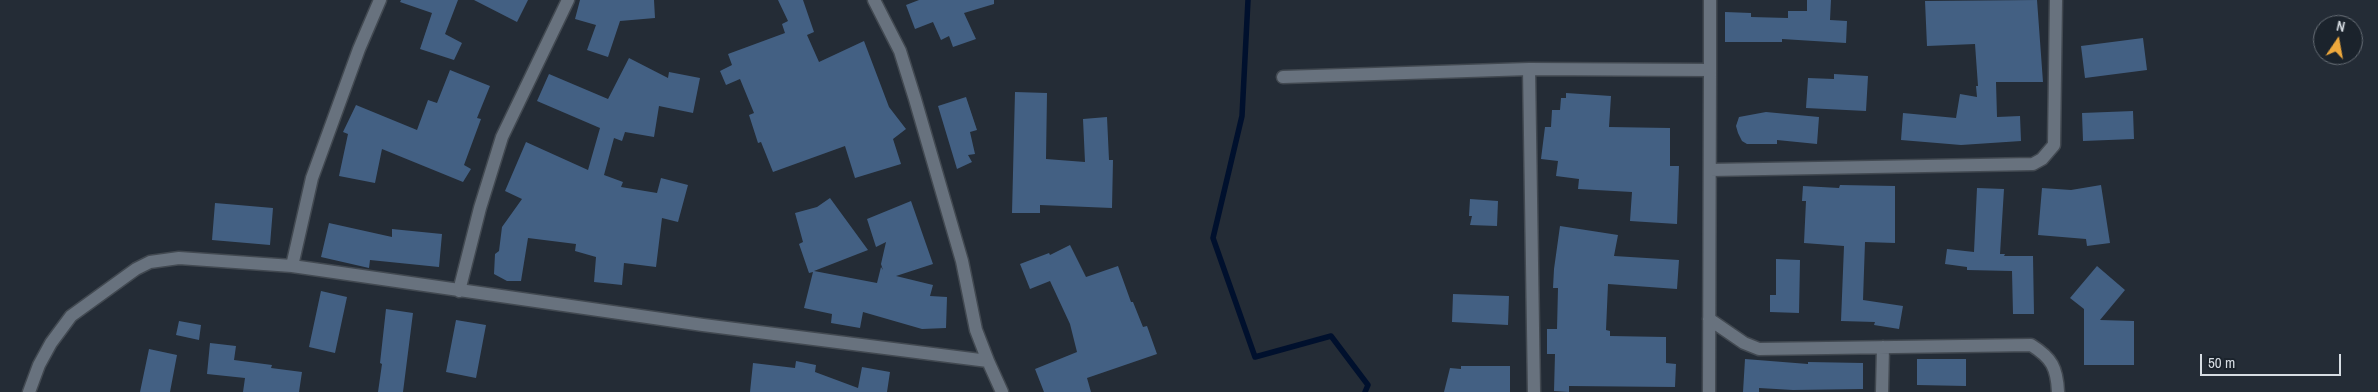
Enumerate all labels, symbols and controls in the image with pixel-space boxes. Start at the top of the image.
north arrow [2313,15,2363,65]
text: N [2335,17,2347,36]
scale bar [2203,344,2344,376]
text: 50 m [2208,352,2235,373]

